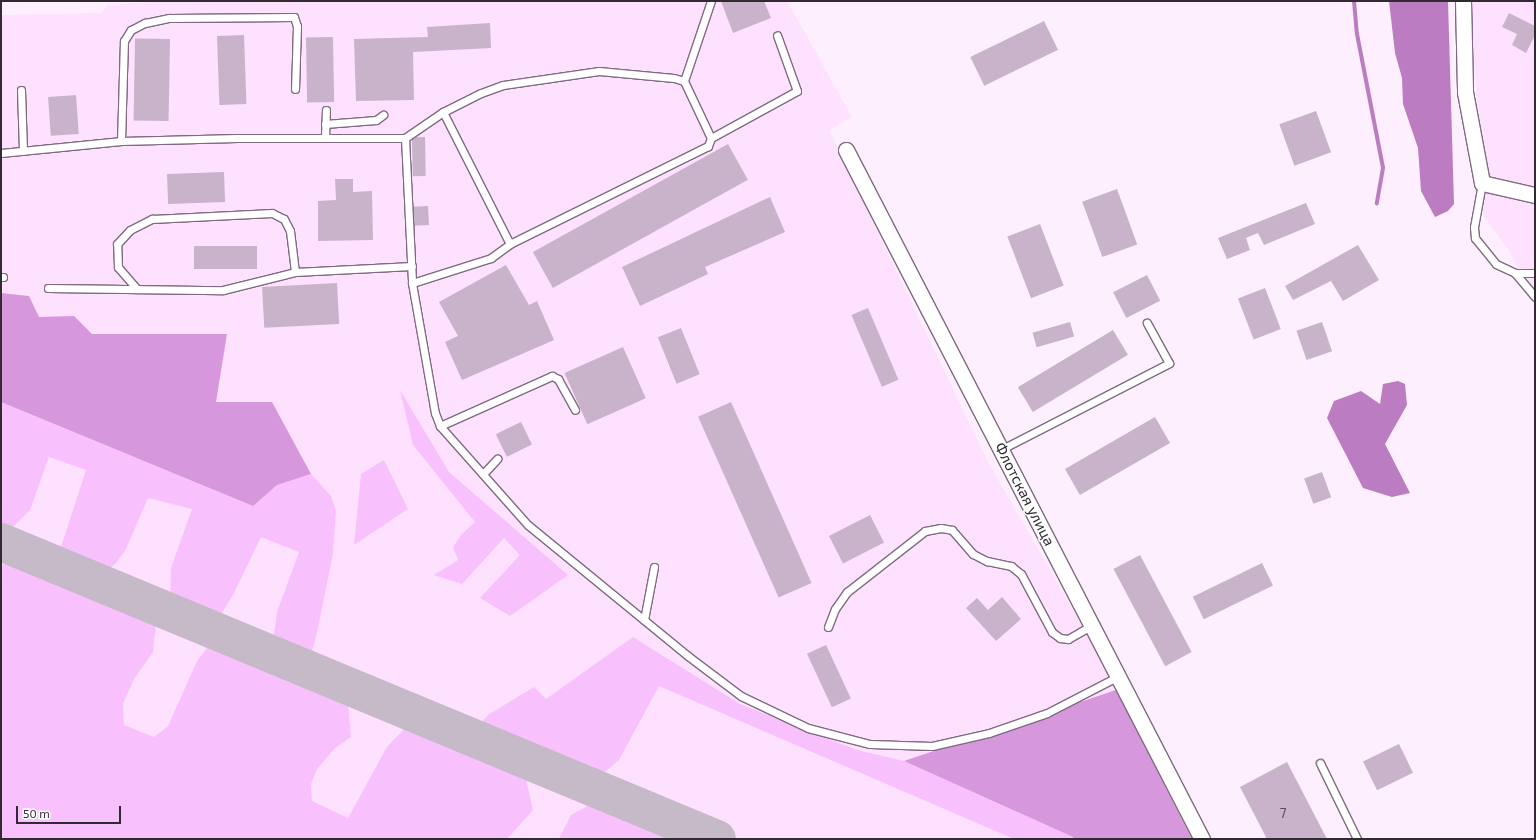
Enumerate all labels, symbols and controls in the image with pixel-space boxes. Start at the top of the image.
street label: Флотская улица [991,439,1059,549]
scale bar [18,798,123,824]
house number: 7 [1280,805,1286,821]
text: 50 m [23,806,50,820]

